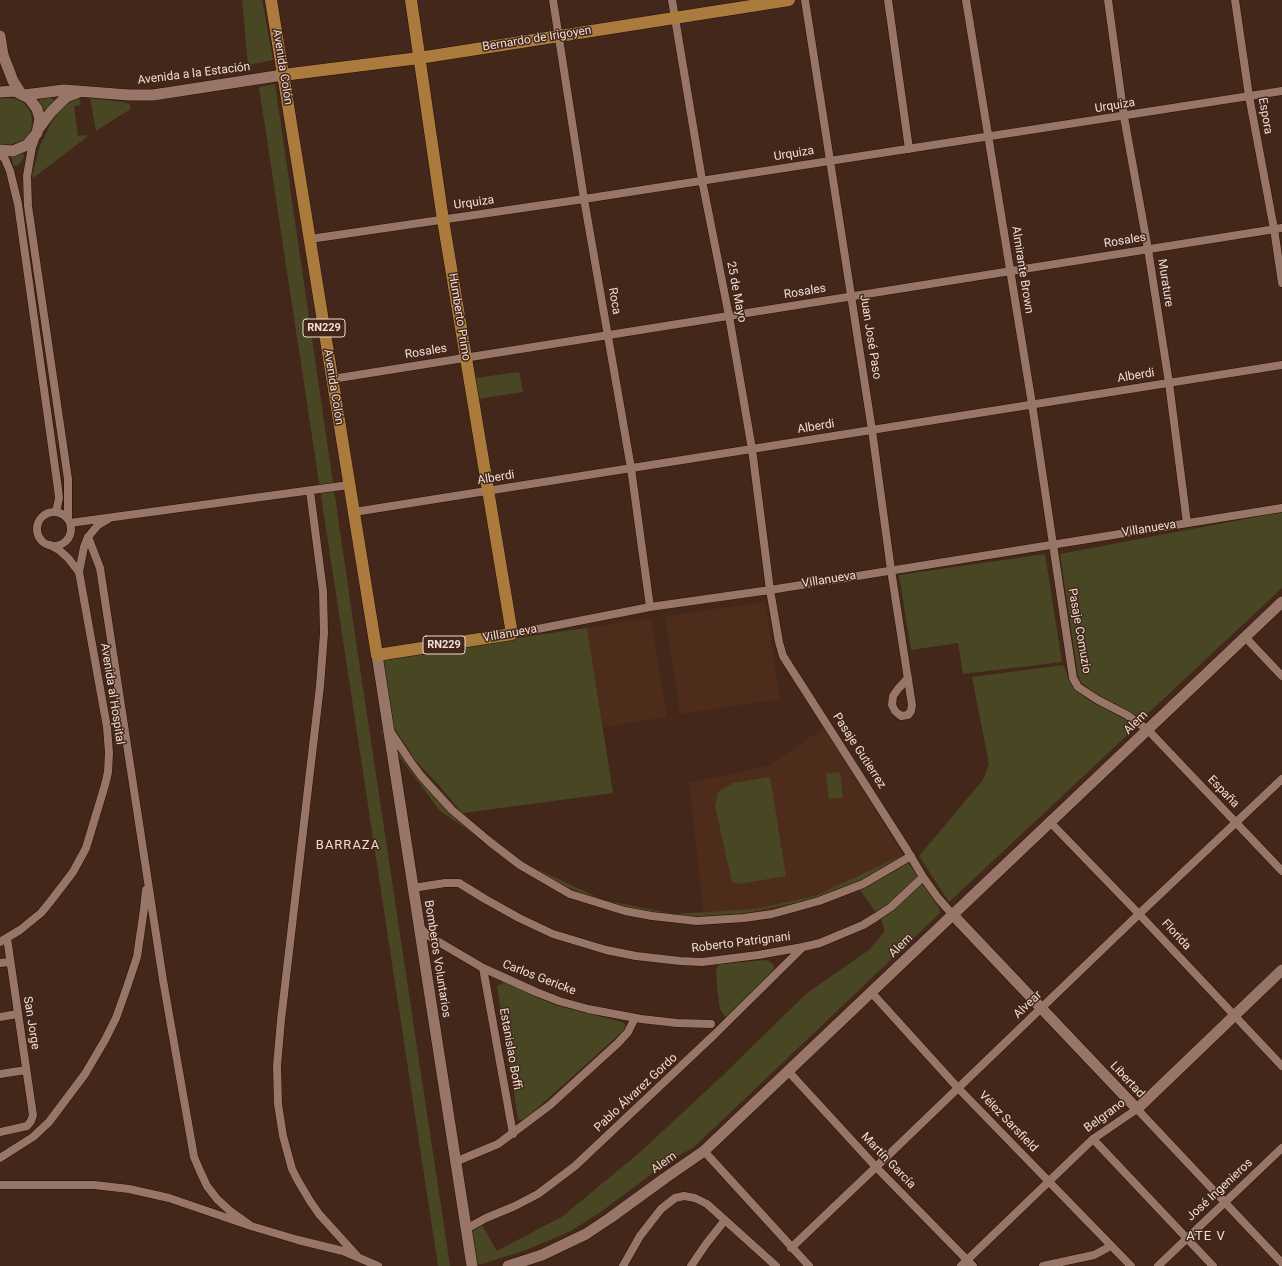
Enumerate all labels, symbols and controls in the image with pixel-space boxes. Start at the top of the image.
street label: Bernardo de Irigoyen [482,23,592,55]
street label: Avenida Colón [269,28,295,106]
street label: Avenida a la Estación [137,60,251,88]
street label: Urquiza [1094,96,1136,116]
street label: Espora [1255,97,1275,135]
street label: Urquiza [773,144,815,164]
street label: Urquiza [453,193,495,213]
street label: Almirante Brown [1008,225,1036,315]
street label: Rosales [1103,231,1147,251]
street label: Murature [1154,258,1176,308]
street label: 25 de Mayo [723,260,749,324]
street label: Humberto Primo [445,272,473,362]
street label: Rosales [783,282,827,302]
street label: Roca [605,286,623,316]
street label: Juan José Paso [856,294,884,380]
road number: RN229 [303,319,345,337]
street label: Rosales [404,342,448,362]
street label: Avenida Colón [320,348,346,426]
street label: Alberdi [1116,366,1156,386]
street label: Alberdi [796,417,836,437]
street label: Alberdi [476,468,516,488]
street label: Villanueva [1121,518,1177,540]
street label: Villanueva [801,569,857,591]
street label: Pasaje Comuzio [1064,587,1094,675]
street label: Villanueva [482,622,538,646]
road number: RN229 [423,636,465,654]
street label: Avenida al Hospital [97,642,127,746]
street label: Alem [1121,708,1151,738]
street label: Pasaje Gutierrez [829,710,889,792]
street label: España [1204,773,1242,811]
district label: BARRAZA [316,838,380,854]
street label: Bomberos Voluntarios [421,899,453,1019]
street label: Florida [1158,917,1194,953]
street label: Roberto Patrignani [691,930,791,956]
street label: Alem [886,931,916,961]
street label: Carlos Gericke [500,957,578,999]
street label: Alvear [1011,988,1045,1022]
street label: San Jorge [20,995,42,1051]
street label: Estanislao Boffi [496,1007,524,1091]
street label: Pablo Álvarez Gordo [591,1051,681,1135]
street label: Libertad [1107,1059,1147,1101]
street label: Vélez Sarsfield [976,1089,1040,1155]
street label: Belgrano [1082,1096,1128,1136]
street label: Martín García [858,1130,918,1192]
street label: Alem [649,1149,679,1177]
street label: José Ingenieros [1184,1156,1256,1224]
district label: ATE V [1186,1229,1226,1245]

